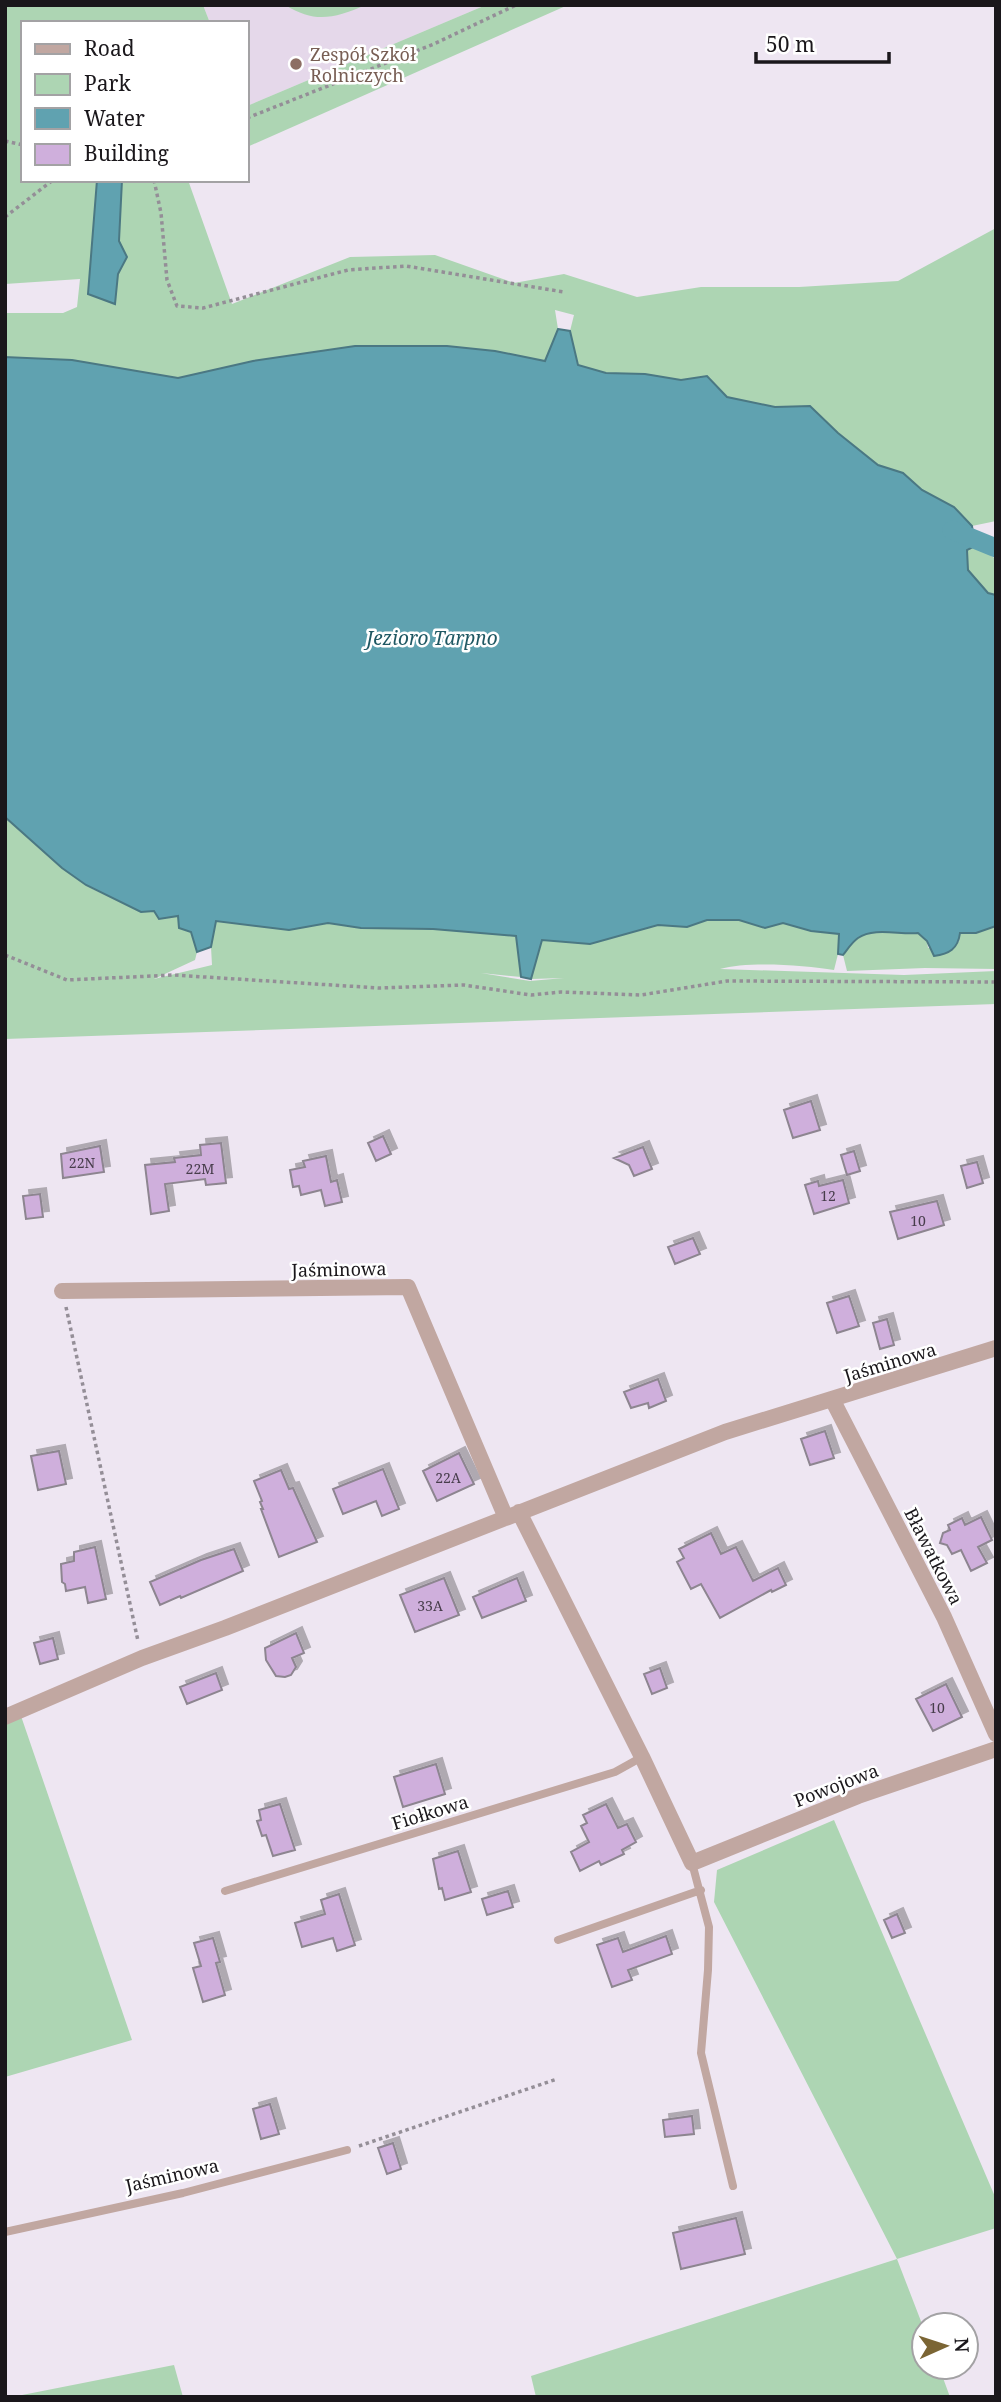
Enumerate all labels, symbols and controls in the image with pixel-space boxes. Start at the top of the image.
legend [21,21,248,182]
scale bar [756,21,889,65]
text: 50 m [766,30,815,58]
text: Road [84,34,135,62]
place label: Zespół Szkół Rolniczych [310,42,416,87]
marker: Zespół Szkół Rolniczych [288,56,304,72]
text: Park [84,69,131,97]
text: Water [84,104,145,132]
text: Building [84,139,169,167]
water label: Jezioro Tarpno [363,625,498,651]
house number: 22N [69,1153,95,1172]
house number: 22M [186,1159,214,1178]
house number: 12 [820,1186,836,1205]
house number: 10 [910,1211,926,1230]
street label: Jaśminowa [290,1256,387,1282]
street label: Jaśminowa [840,1337,939,1388]
house number: 22A [435,1468,461,1487]
street label: Bławatkowa [899,1503,969,1609]
house number: 33A [417,1596,443,1615]
house number: 10 [929,1698,945,1717]
street label: Powojowa [790,1758,882,1812]
street label: Fiołkowa [389,1789,471,1835]
street label: Jaśminowa [122,2153,221,2198]
north arrow [910,2311,980,2381]
text: N [949,2337,975,2353]

